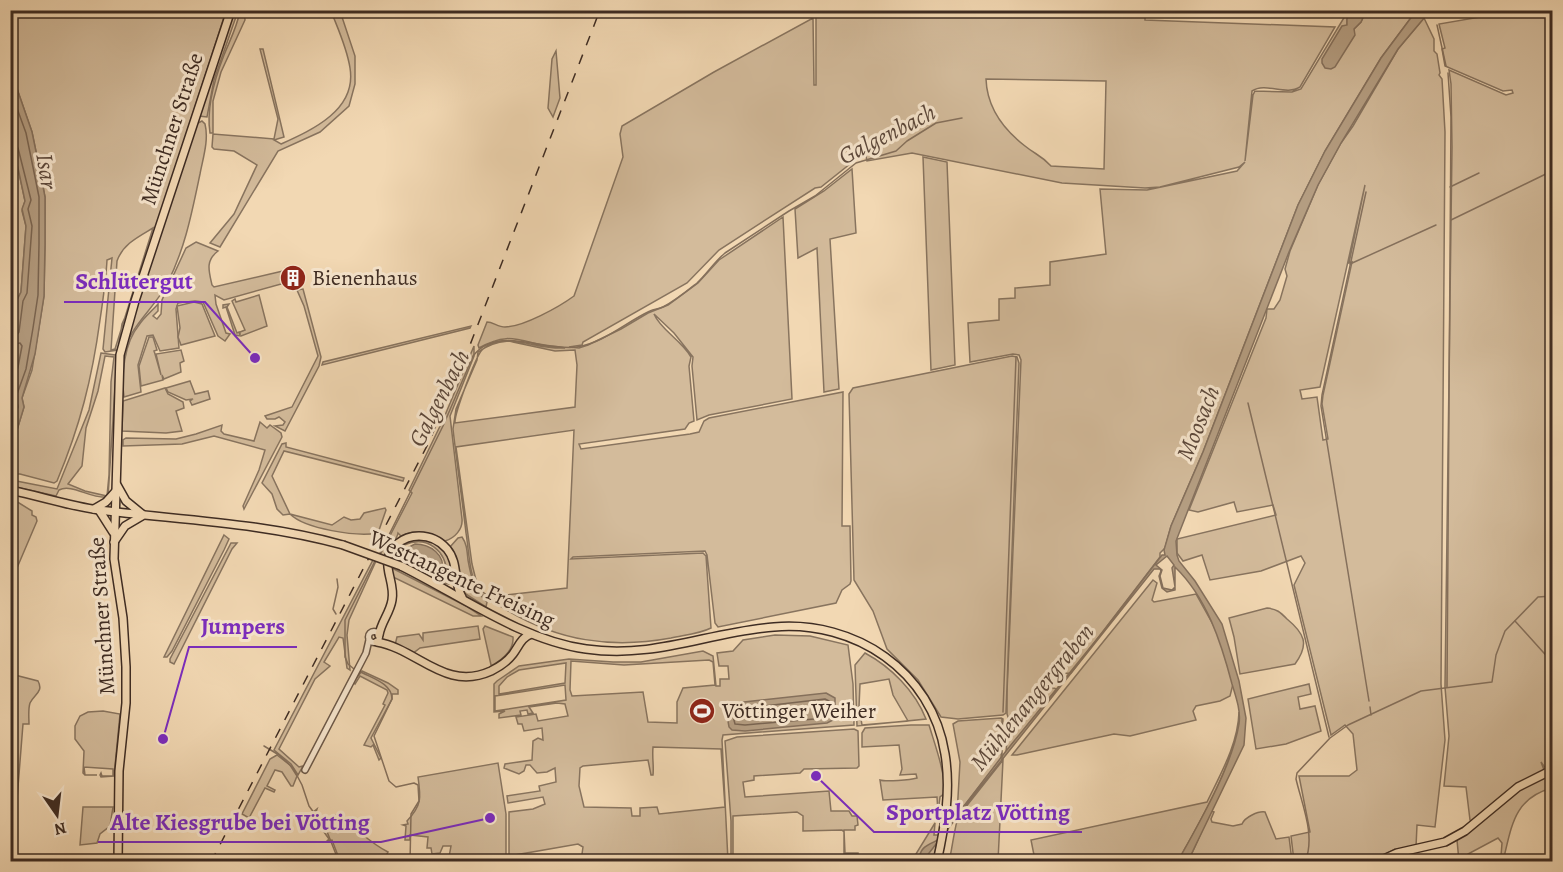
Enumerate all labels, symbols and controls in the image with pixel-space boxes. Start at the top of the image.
street label: Münchner Straße [133,49,211,209]
water label: Galgenbach [833,96,941,172]
water label: Isar [28,151,66,192]
callout: Schlütergut [64,260,205,302]
building icon: Bienenhaus [278,263,308,293]
place label: Bienenhaus [312,263,418,293]
text: Schlütergut [75,265,193,297]
water label: Galgenbach [401,344,477,452]
water label: Moosach [1169,381,1227,465]
street label: Westtangente Freising [363,522,560,635]
street label: Münchner Straße [82,536,122,696]
callout: Jumpers [189,605,297,647]
text: Jumpers [201,610,285,642]
water label: Mühlenangergraben [963,617,1101,777]
sports icon: Vöttinger Weiher [687,696,717,726]
place label: Vöttinger Weiher [721,696,876,726]
north arrow [27,785,87,845]
callout: Sportplatz Vötting [874,790,1082,832]
text: Sportplatz Vötting [886,796,1071,828]
callout: Alte Kiesgrube bei Vötting [98,800,381,842]
text: Alte Kiesgrube bei Vötting [109,806,370,838]
text: N [52,817,69,841]

